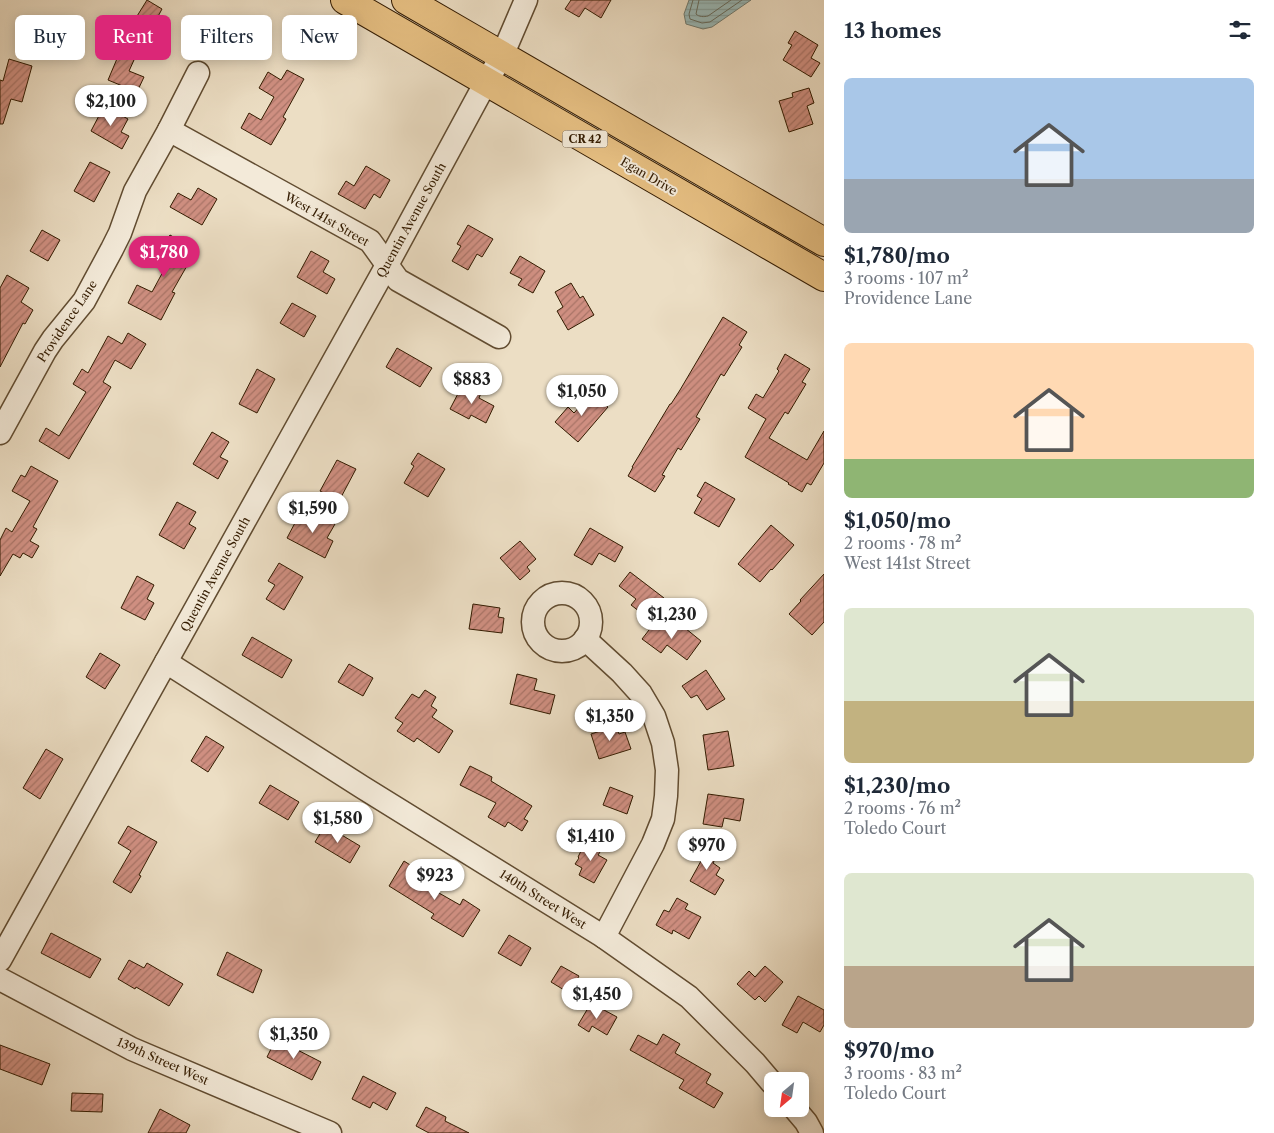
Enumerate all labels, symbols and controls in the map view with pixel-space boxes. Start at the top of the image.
chip: Buy [15,15,85,60]
chip: Rent [95,15,171,60]
chip: Filters [181,15,272,60]
chip: New [282,15,357,60]
icon: filters [1226,16,1254,44]
text: 13 homes [844,18,942,43]
pin: $2,100 [70,84,152,127]
text: $2,100 [86,91,136,111]
icon: home [1004,110,1094,200]
road number: CR 42 [562,130,608,148]
street label: Egan Drive [618,154,680,198]
street label: Quentin Avenue South [373,159,449,280]
street label: West 141st Street [281,188,373,250]
pin: $1,780 [123,236,205,278]
text: $1,780 [140,242,188,262]
text: $1,780/mo [844,243,950,268]
text: 3 rooms · 107 m² [844,268,969,288]
street label: Providence Lane [34,277,100,365]
text: Providence Lane [844,288,972,308]
pin: $883 [442,362,502,405]
text: $883 [453,369,491,389]
pin: $1,050 [541,374,623,417]
icon: home [1004,375,1094,465]
text: $1,050 [557,381,607,401]
pin: $1,590 [272,492,354,534]
text: $1,590 [288,498,338,518]
text: $1,050/mo [844,508,951,533]
street label: Quentin Avenue South [177,513,253,634]
text: 2 rooms · 78 m² [844,533,962,553]
text: West 141st Street [844,553,971,573]
pin: $1,230 [631,598,713,640]
text: $1,230 [647,604,697,624]
icon: home [1004,640,1094,730]
pin: $1,350 [569,700,651,742]
text: $1,350 [586,706,634,726]
text: $1,230/mo [844,773,950,798]
text: 2 rooms · 76 m² [844,798,961,818]
pin: $1,580 [297,802,379,844]
text: $1,580 [313,808,363,828]
text: Toledo Court [844,818,946,838]
pin: $1,410 [550,820,632,862]
text: $1,410 [567,826,615,846]
pin: $970 [677,828,737,871]
text: $970 [688,835,726,855]
pin: $923 [405,858,465,901]
text: $923 [417,865,453,885]
street label: 140th Street West [497,866,590,932]
icon: home [1004,905,1094,995]
pin: $1,450 [556,978,638,1020]
text: $1,450 [572,984,622,1004]
pin: $1,350 [253,1018,335,1060]
text: $1,350 [270,1024,318,1044]
street label: 139th Street West [115,1034,212,1088]
text: $970/mo [844,1038,934,1063]
text: 3 rooms · 83 m² [844,1063,962,1083]
north arrow [764,1072,809,1118]
map controls [764,1072,809,1117]
text: Toledo Court [844,1083,946,1103]

